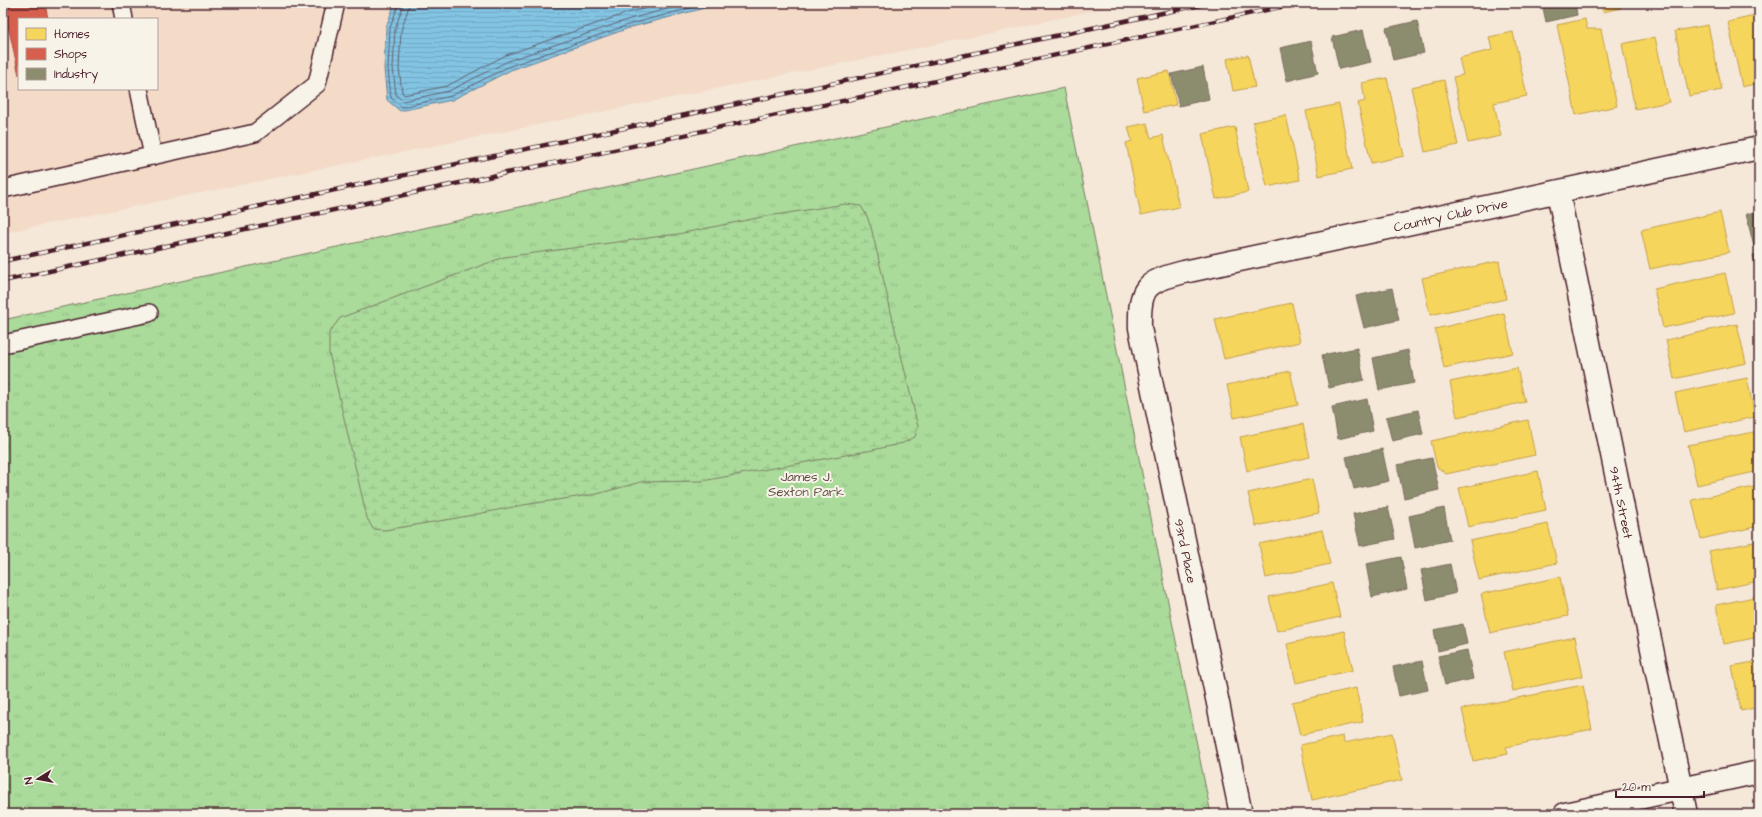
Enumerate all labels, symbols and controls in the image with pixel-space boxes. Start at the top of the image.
legend [18,18,158,90]
text: Homes [54,26,90,43]
text: Shops [54,46,87,63]
text: Industry [54,66,99,84]
street label: Country Club Drive [1392,194,1509,237]
street label: 94th Street [1605,465,1637,541]
park label: James J. Sexton Park [768,468,844,501]
street label: 93rd Place [1169,517,1201,585]
north arrow [18,759,58,799]
scale bar [1616,773,1704,799]
text: N [21,776,37,786]
text: 20 m [1622,779,1651,796]

